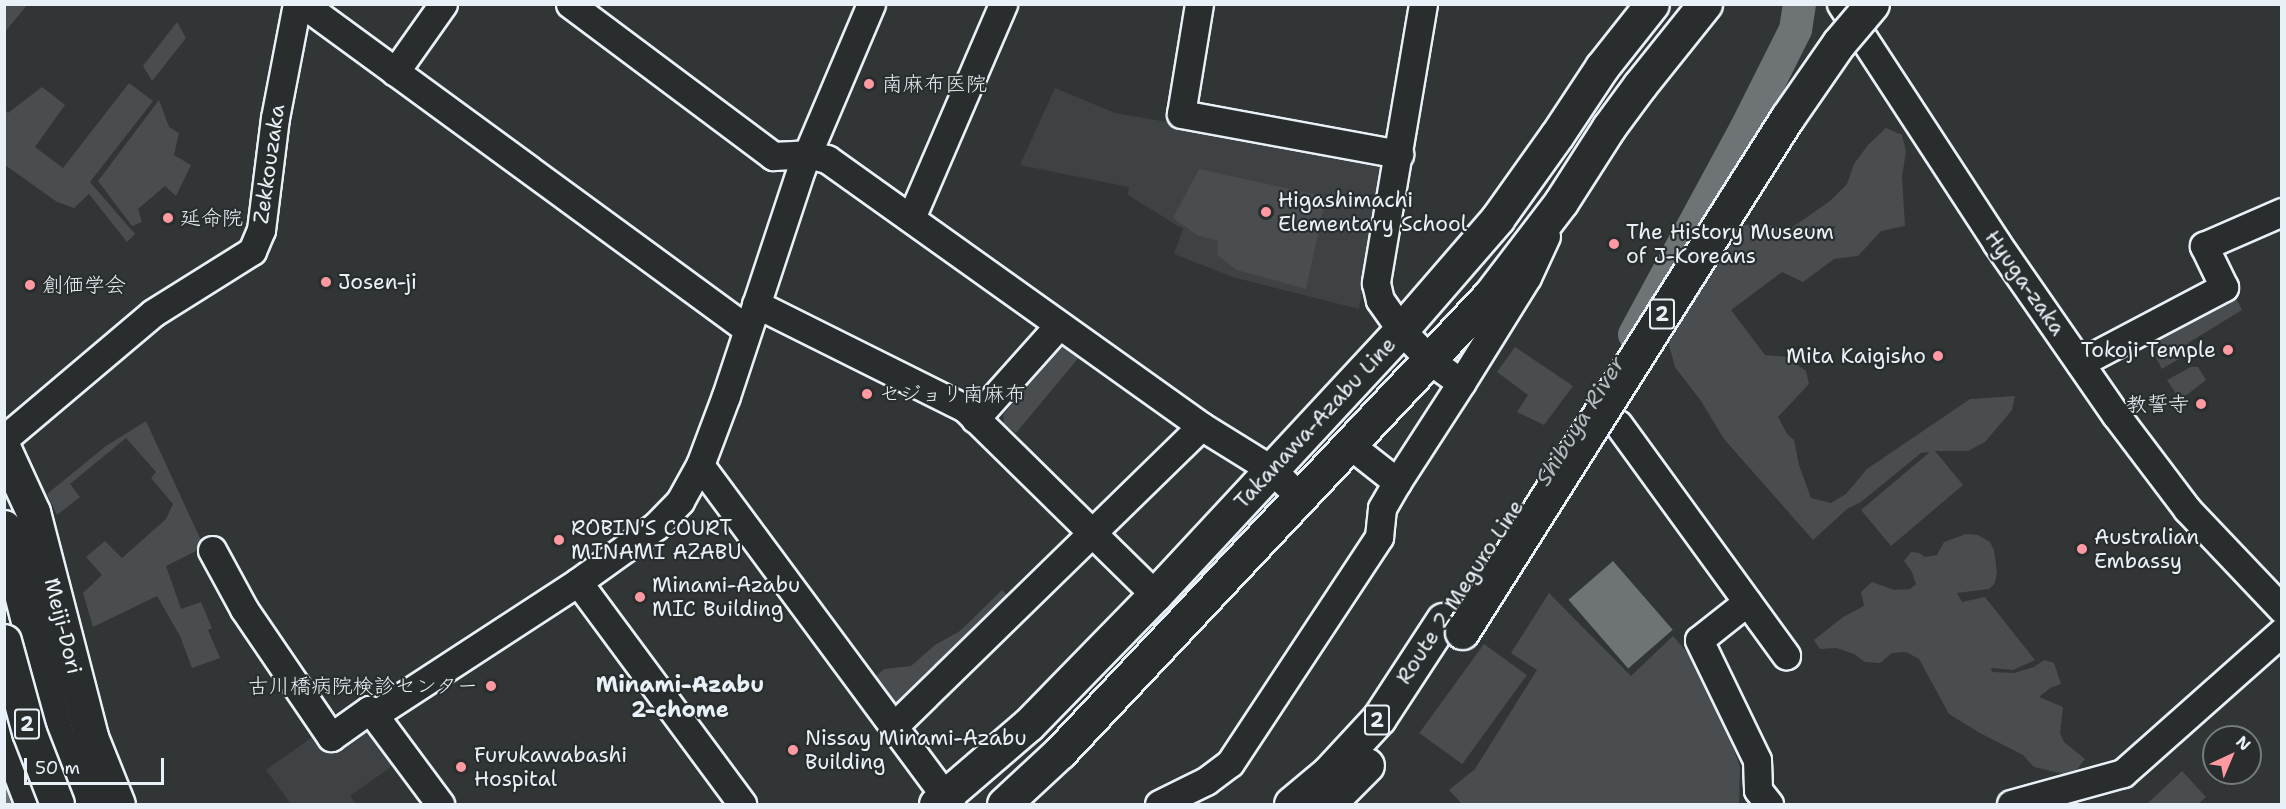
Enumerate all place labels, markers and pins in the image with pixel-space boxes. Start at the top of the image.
place label: 南麻布医院 [882,71,987,97]
marker: 南麻布医院 [860,75,878,93]
place label: Higashimachi Elementary School [1278,187,1467,237]
place label: 延命院 [180,205,243,231]
marker: Higashimachi Elementary School [1259,205,1273,219]
marker: 延命院 [161,211,175,225]
place label: The History Museum of J-Koreans [1626,219,1834,269]
marker: The History Museum of J-Koreans [1607,237,1621,251]
place label: Josen-ji [338,269,417,295]
place label: 創価学会 [42,272,126,298]
marker: Josen-ji [319,275,333,289]
marker: 創価学会 [23,278,37,292]
place label: Tokoji Temple [2081,337,2216,363]
place label: Mita Kaigisho [1786,343,1926,369]
marker: Tokoji Temple [2221,343,2235,357]
marker: Mita Kaigisho [1931,349,1945,363]
place label: セジョリ南麻布 [879,381,1026,407]
marker: セジョリ南麻布 [860,387,874,401]
place label: 教誓寺 [2126,391,2189,417]
marker: 教誓寺 [2194,397,2208,411]
place label: ROBIN'S COURT MINAMI AZABU [571,515,742,565]
place label: Australian Embassy [2094,524,2199,574]
marker: ROBIN'S COURT MINAMI AZABU [552,533,566,547]
marker: Australian Embassy [2075,542,2089,556]
place label: Minami-Azabu MIC Building [652,572,800,622]
marker: Minami-Azabu MIC Building [633,590,647,604]
place label: 古川橋病院検診センター [247,673,478,699]
marker: 古川橋病院検診センター [482,677,500,695]
place label: Nissay Minami-Azabu Building [805,725,1027,775]
place label: Furukawabashi Hospital [474,742,627,792]
marker: Nissay Minami-Azabu Building [786,743,800,757]
marker: Furukawabashi Hospital [452,758,470,776]

